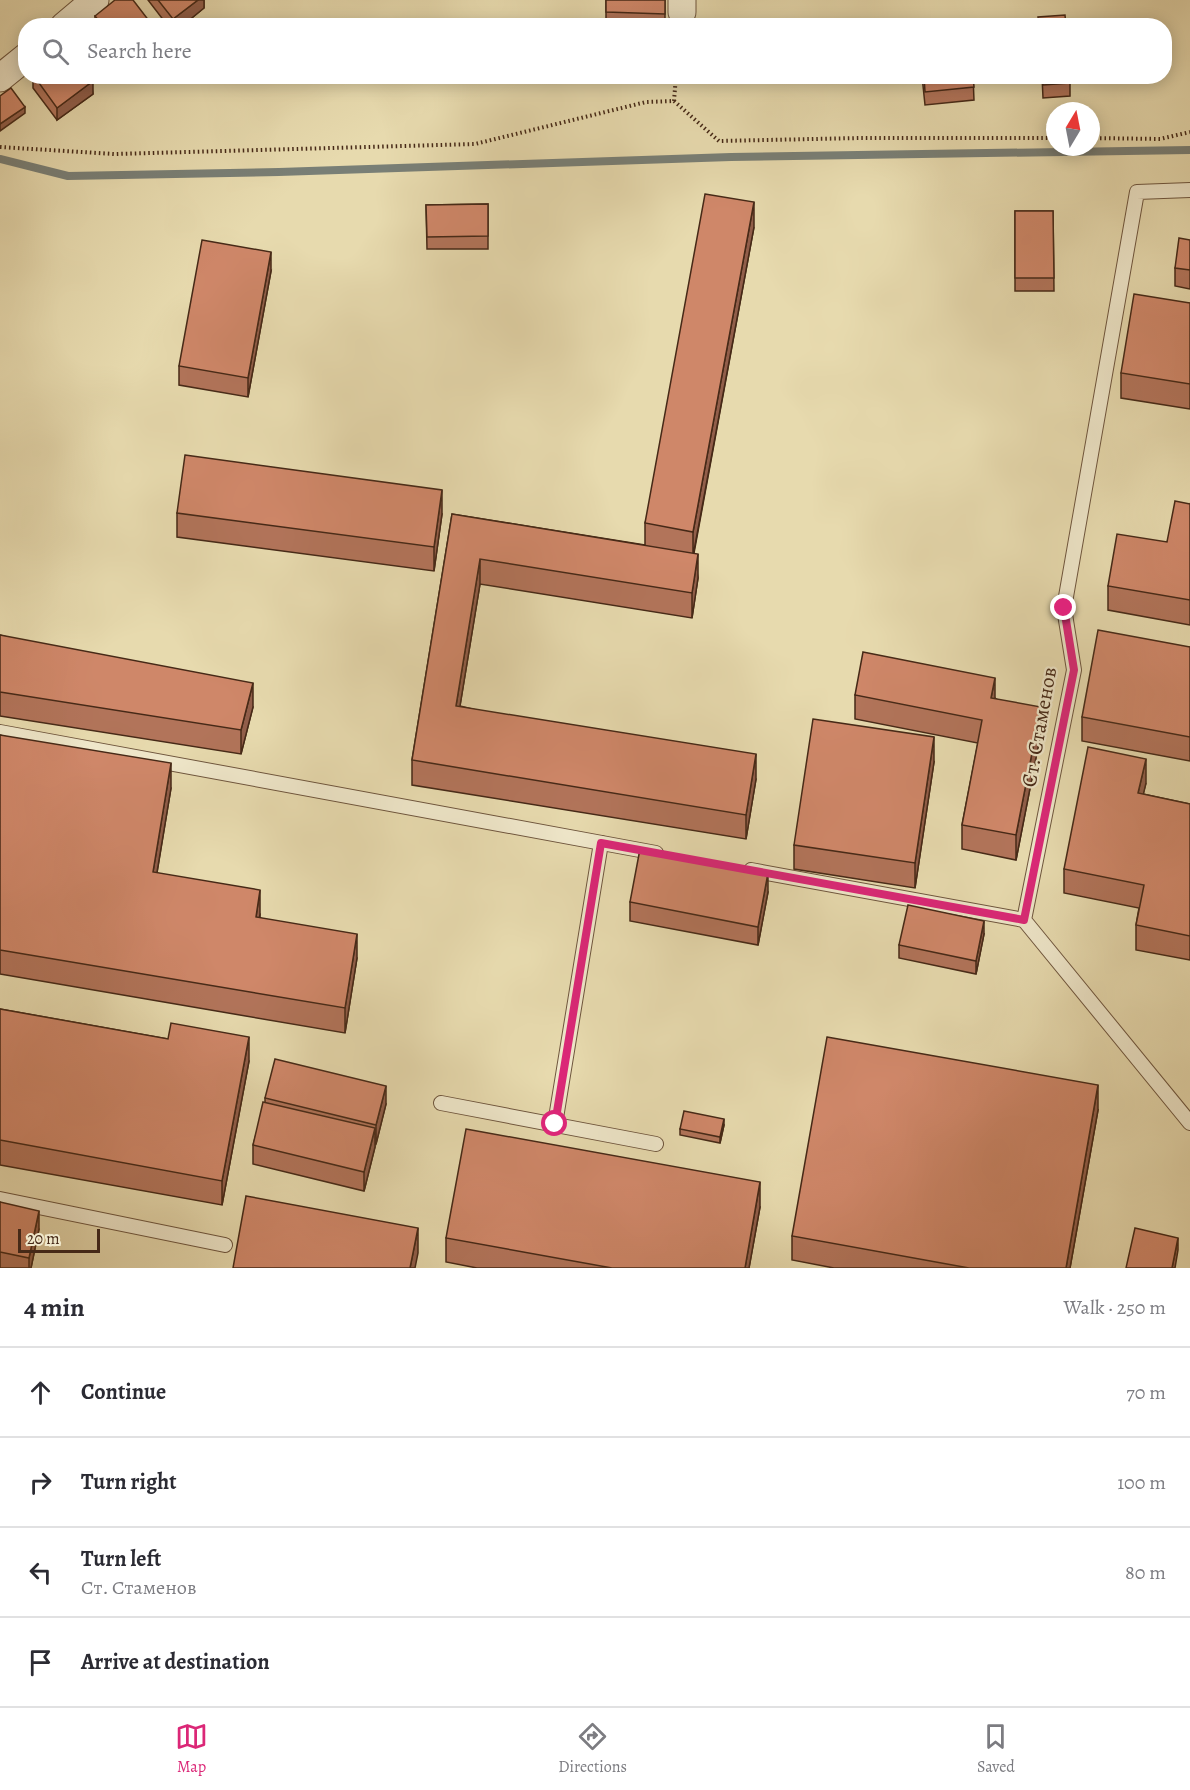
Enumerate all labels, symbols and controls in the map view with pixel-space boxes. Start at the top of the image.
search box [18,18,1172,84]
icon: search [39,35,72,68]
text: Search here [87,36,192,66]
north arrow [1046,102,1100,156]
route end [1050,594,1076,620]
street label: Ст. Стаменов [1015,665,1063,789]
route start [541,1110,567,1136]
scale bar [18,1226,100,1254]
text: 20 m [27,1228,60,1250]
text: 4 min [24,1290,85,1325]
text: Walk · 250 m [1064,1294,1166,1321]
icon: ahead [24,1376,57,1409]
text: Continue [81,1377,166,1407]
text: 70 m [1126,1379,1166,1406]
icon: right [24,1466,57,1499]
text: Turn right [81,1467,177,1497]
text: 100 m [1117,1469,1166,1496]
text: Turn left [81,1544,161,1574]
icon: left [24,1556,57,1589]
text: 80 m [1125,1559,1166,1586]
text: Ст. Стаменов [81,1574,196,1601]
icon: arrive [24,1646,57,1679]
text: Arrive at destination [81,1647,270,1677]
tab: Map [175,1720,208,1778]
tab: Directions [558,1720,627,1778]
tab: Saved [977,1720,1015,1778]

